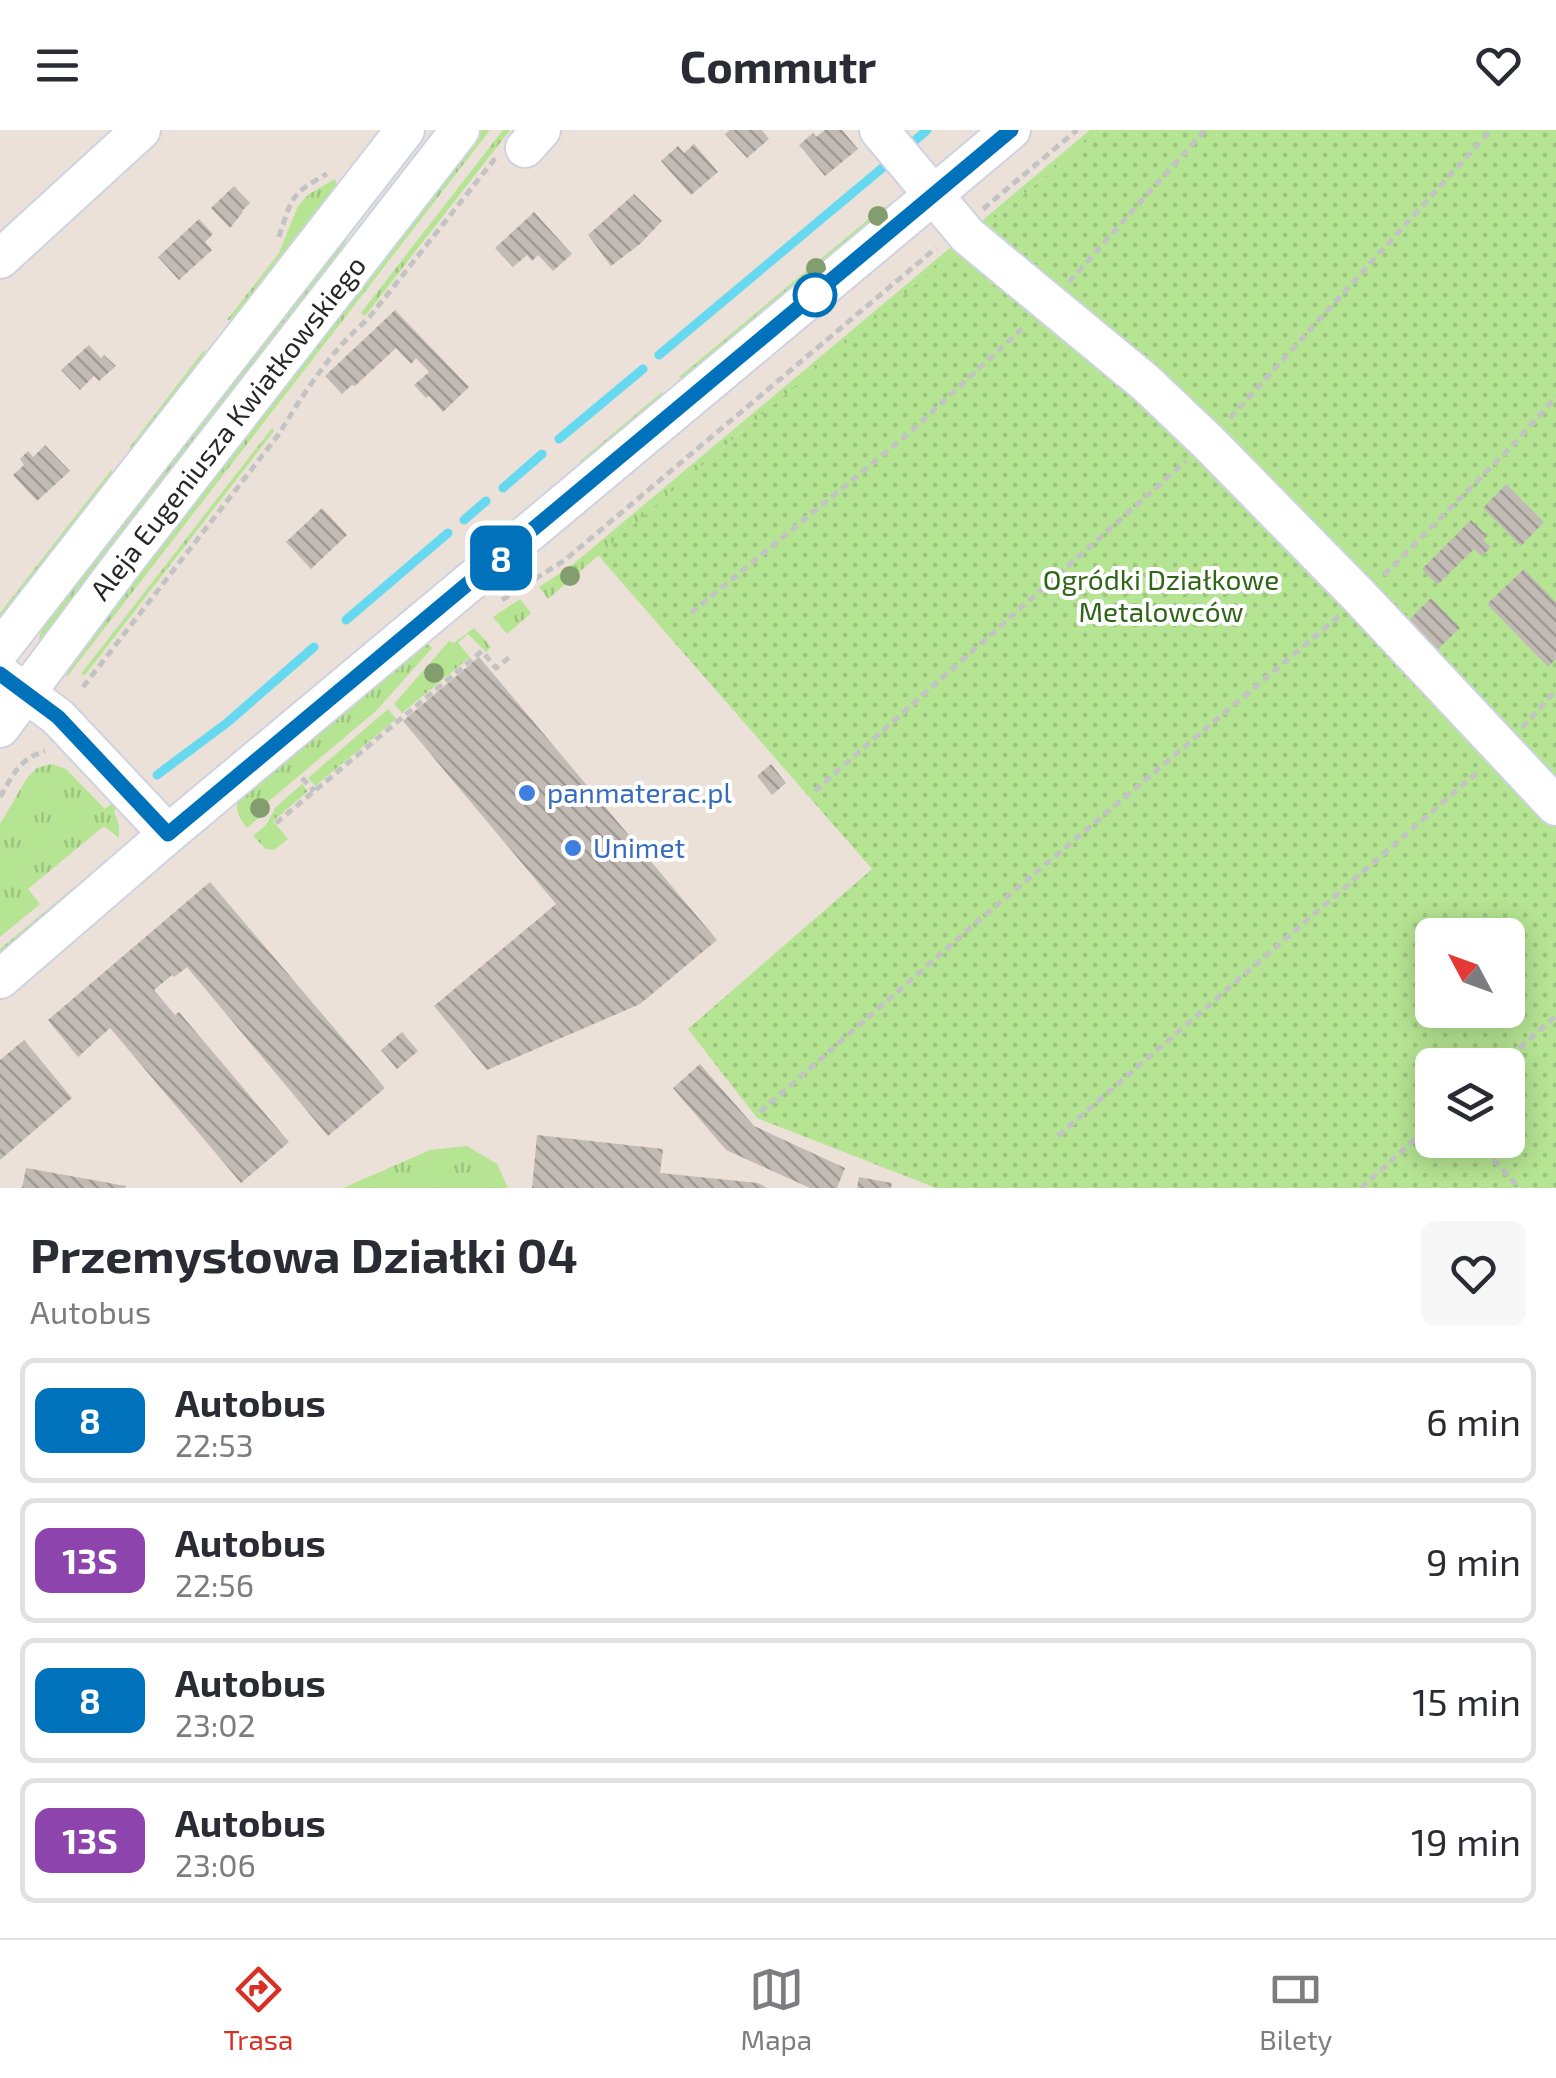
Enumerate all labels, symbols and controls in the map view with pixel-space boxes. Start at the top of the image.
icon: menu [30,38,85,93]
text: Commutr [680,38,876,92]
icon: heart [1471,38,1526,93]
street label: Aleja Eugeniusza Kwiatkowskiego [82,249,372,606]
unlabelled marker [794,274,836,316]
line badge: 8 [468,526,534,590]
text: 8 [490,537,512,579]
park label: Ogródki Działkowe Metalowców [1043,562,1279,628]
place label: panmaterac.pl [547,775,732,809]
marker: panmaterac.pl [516,782,538,804]
place label: Unimet [593,830,685,864]
marker: Unimet [562,837,584,859]
north arrow [1415,918,1525,1028]
map controls [1415,918,1525,1158]
button: layers [1415,1048,1525,1158]
button: heart [1421,1221,1526,1326]
text: Przemysłowa Działki 04 [30,1225,578,1283]
text: Autobus [30,1292,151,1330]
text: Autobus [175,1379,326,1425]
text: 6 min [1426,1398,1521,1444]
text: 8 [79,1399,101,1441]
text: 22:53 [175,1425,253,1463]
text: Autobus [175,1519,326,1565]
text: 9 min [1426,1538,1521,1584]
text: 13S [62,1539,118,1581]
text: 22:56 [175,1565,254,1603]
text: Autobus [175,1659,326,1705]
text: 15 min [1412,1678,1521,1724]
text: 8 [79,1679,101,1721]
text: 23:02 [175,1705,256,1743]
text: Autobus [175,1799,326,1845]
text: 19 min [1411,1818,1521,1864]
text: 13S [62,1819,118,1861]
text: 23:06 [175,1845,256,1883]
tab: Trasa [224,1962,293,2056]
tab: Mapa [741,1962,812,2056]
tab: Bilety [1259,1962,1332,2056]

